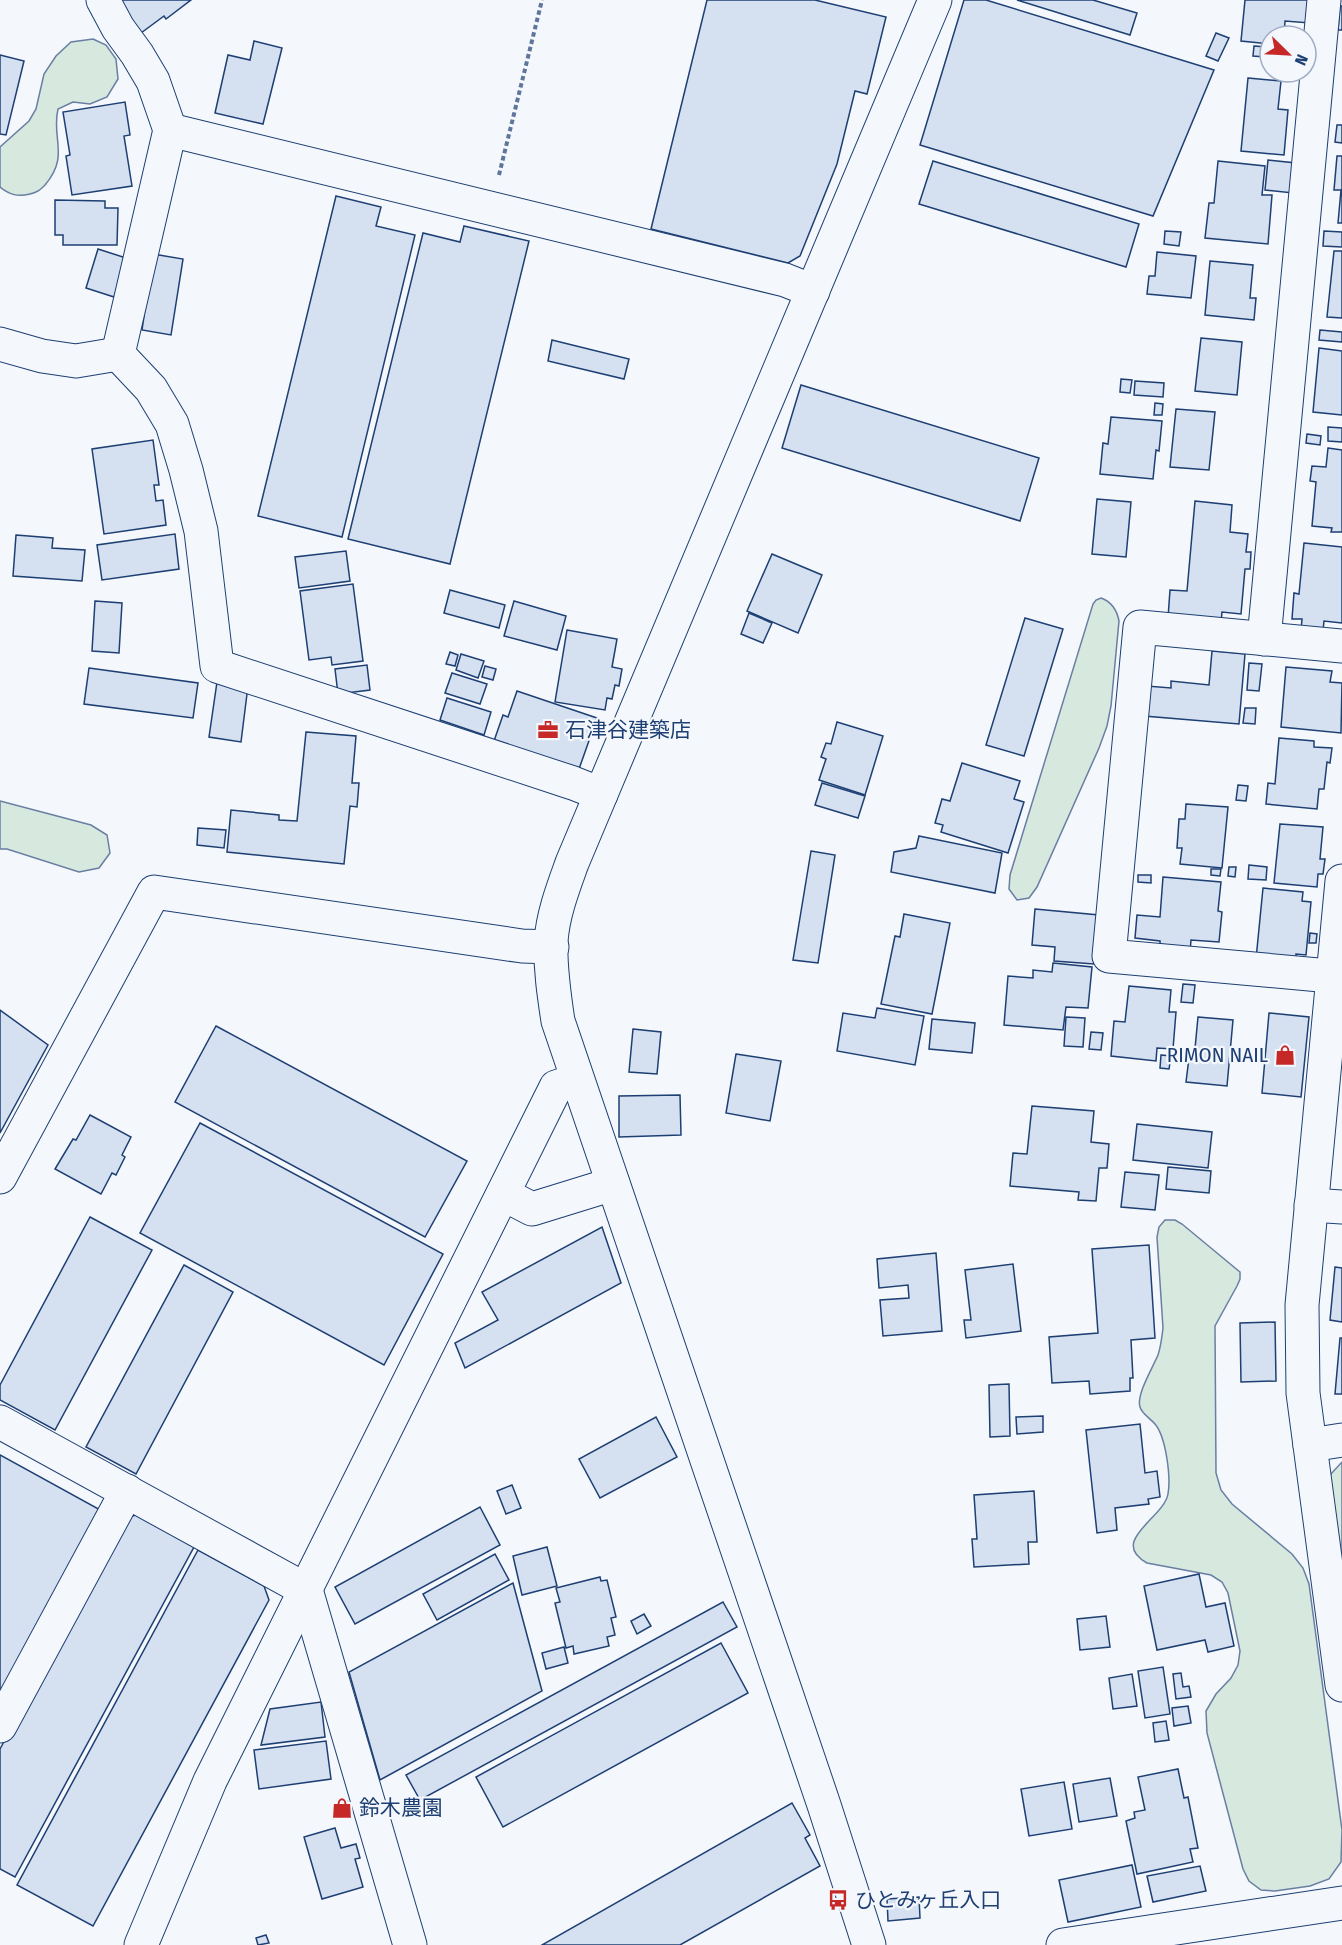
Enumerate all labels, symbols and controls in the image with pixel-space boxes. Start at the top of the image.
north arrow [1258,24,1318,84]
text: N [1291,52,1312,68]
place label: 石津谷建築店 [565,717,691,743]
office icon: 石津谷建築店 [536,718,560,742]
place label: RIMON NAIL [1167,1042,1269,1068]
shop icon: RIMON NAIL [1273,1043,1297,1067]
place label: 鈴木農園 [359,1795,443,1821]
shop icon: 鈴木農園 [330,1796,354,1820]
place label: ひとみヶ丘入口 [855,1887,1001,1913]
bus stop icon: ひとみヶ丘入口 [826,1888,850,1912]

